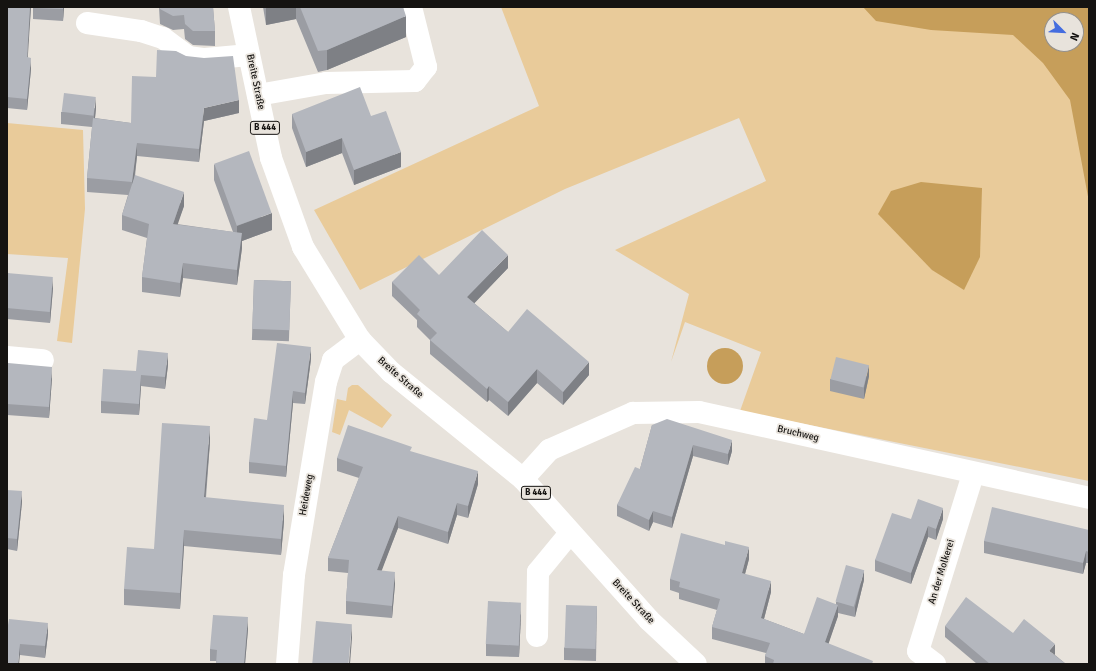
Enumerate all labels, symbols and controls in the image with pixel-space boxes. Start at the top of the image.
north arrow [1044,12,1084,52]
text: N [1067,31,1082,43]
street label: Breite Straße [243,53,267,111]
road number: B 444 [249,121,281,135]
street label: Breite Straße [375,355,425,401]
street label: Bruchweg [776,423,820,445]
street label: Heideweg [297,473,317,517]
road number: B 444 [520,486,552,500]
street label: An der Molkerei [926,538,958,606]
street label: Breite Straße [609,577,657,627]

